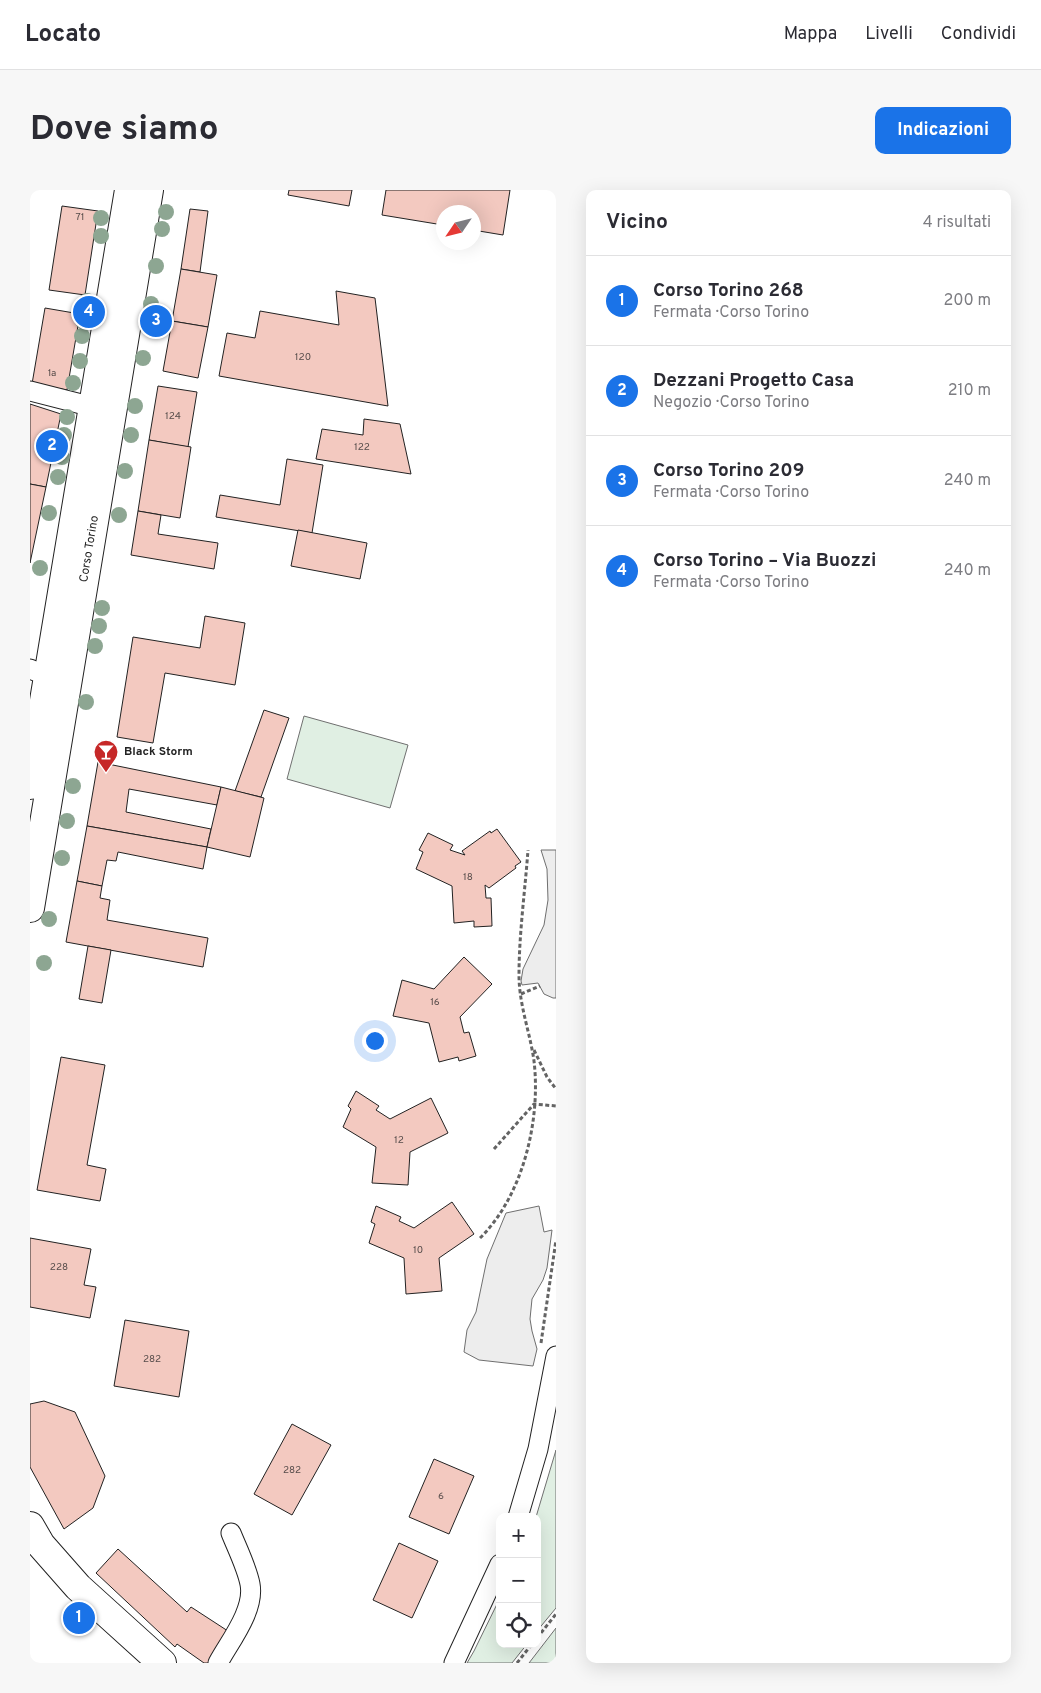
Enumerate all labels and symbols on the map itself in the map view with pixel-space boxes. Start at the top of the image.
north arrow [436,205,481,250]
house number: 71 [75,211,85,224]
pin: 4 [73,293,105,331]
pin: 3 [140,302,172,340]
house number: 120 [295,351,311,364]
house number: 1a [48,367,56,380]
house number: 124 [165,410,181,423]
pin: 2 [36,427,68,465]
house number: 122 [354,441,370,454]
street label: Corso Torino [76,514,103,583]
bar icon: Black Storm [93,739,119,773]
place label: Black Storm [124,744,193,760]
house number: 18 [463,871,473,884]
house number: 16 [430,996,440,1009]
your location [362,1028,388,1054]
house number: 12 [394,1134,404,1147]
house number: 10 [413,1244,423,1257]
house number: 228 [50,1261,68,1274]
house number: 282 [143,1353,161,1366]
house number: 282 [283,1464,301,1477]
house number: 6 [438,1490,444,1503]
pin: 1 [63,1599,95,1637]

